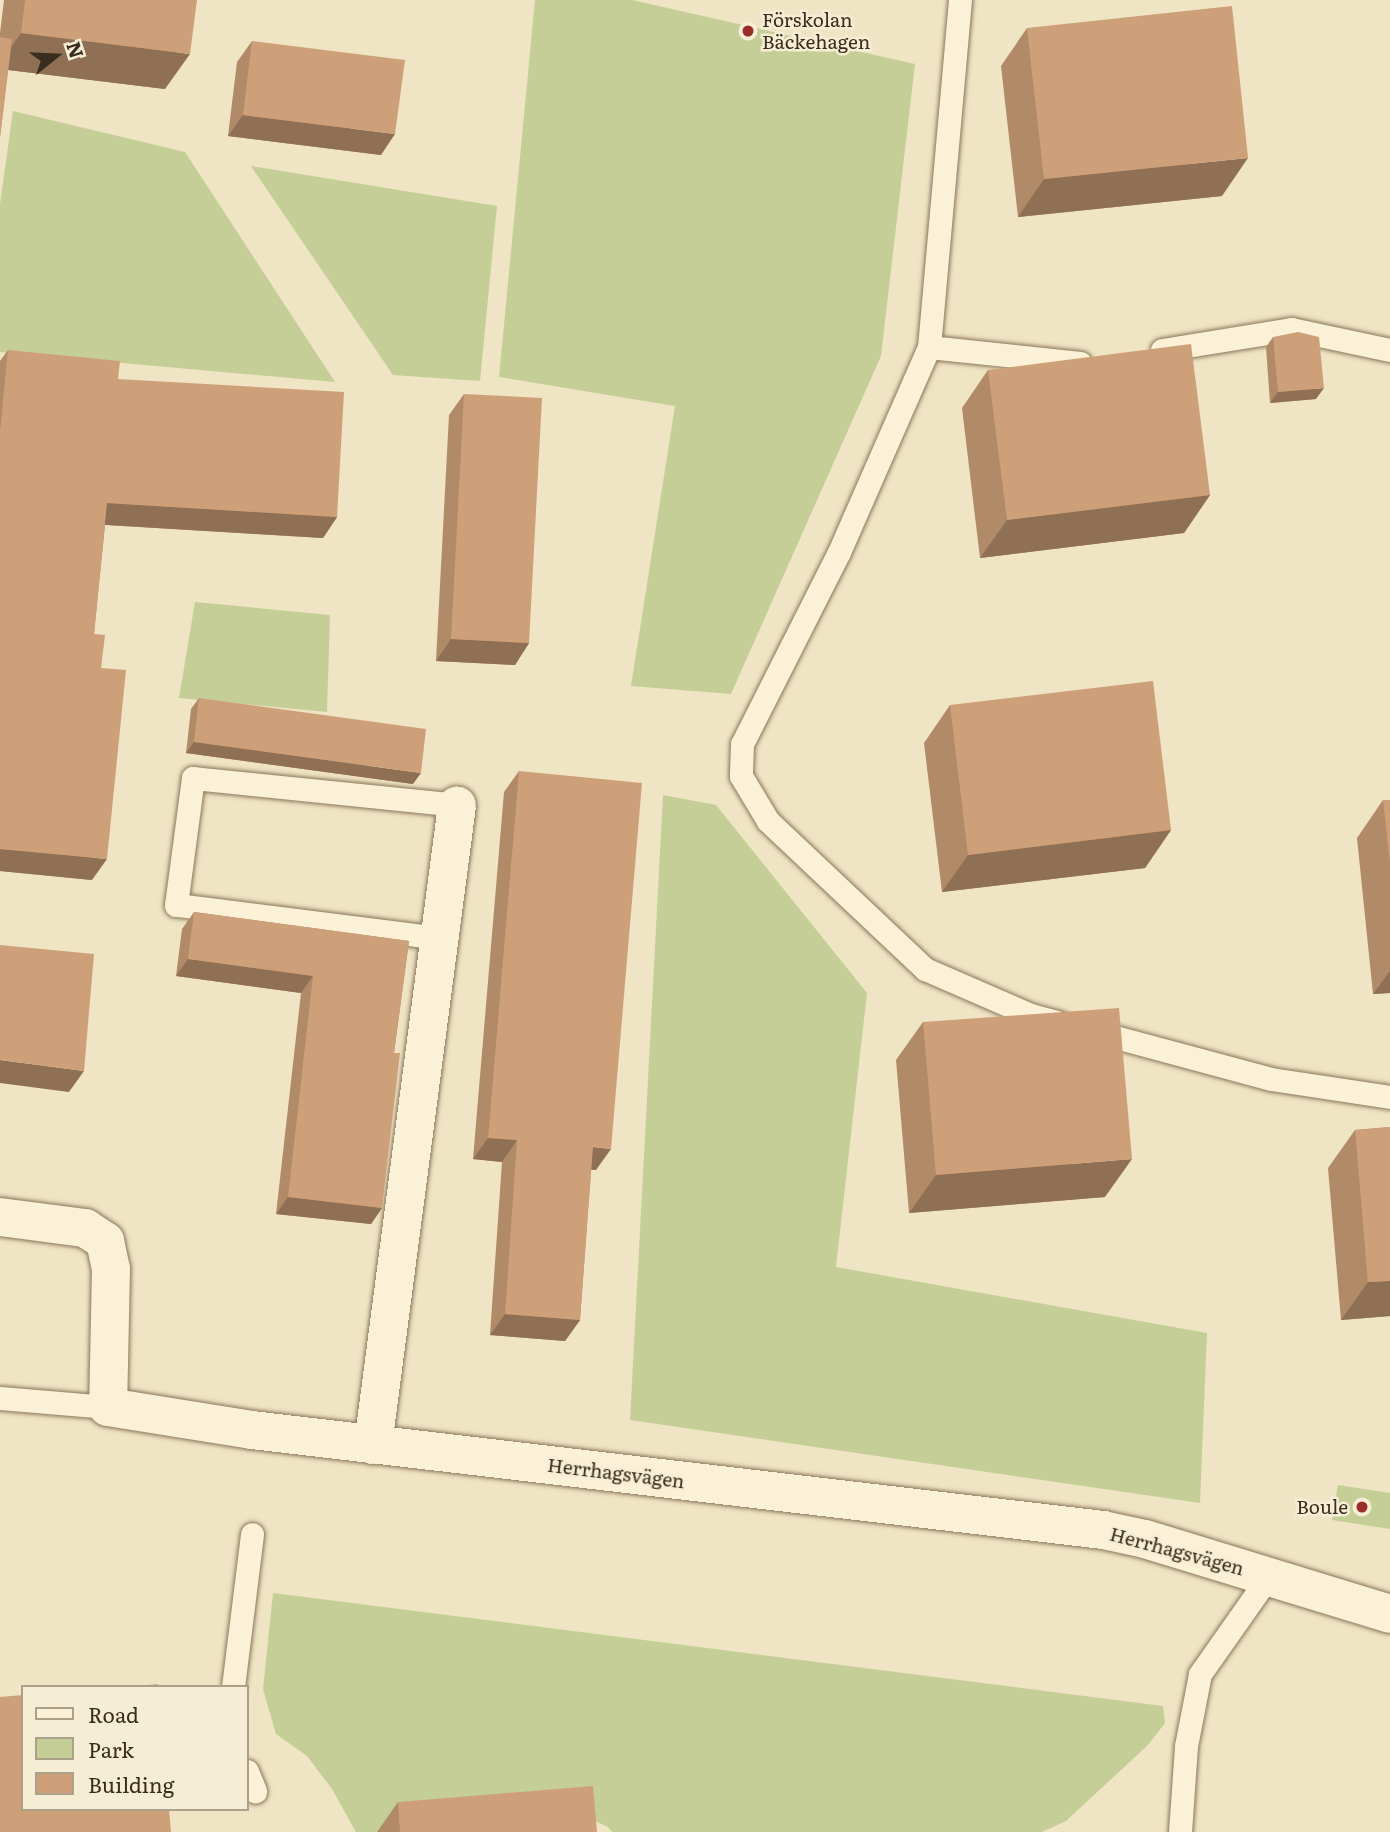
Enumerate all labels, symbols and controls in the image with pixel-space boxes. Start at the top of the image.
place label: Förskolan Bäckehagen [762,9,870,53]
north arrow [21,21,91,91]
marker: Förskolan Bäckehagen [740,23,756,39]
text: N [60,38,92,61]
street label: Herrhagsvägen [546,1453,686,1493]
place label: Boule [1296,1496,1348,1518]
marker: Boule [1354,1499,1370,1515]
street label: Herrhagsvägen [1107,1522,1247,1580]
legend [21,1685,248,1811]
text: Road [88,1698,139,1729]
text: Park [88,1733,134,1764]
text: Building [88,1768,174,1799]

